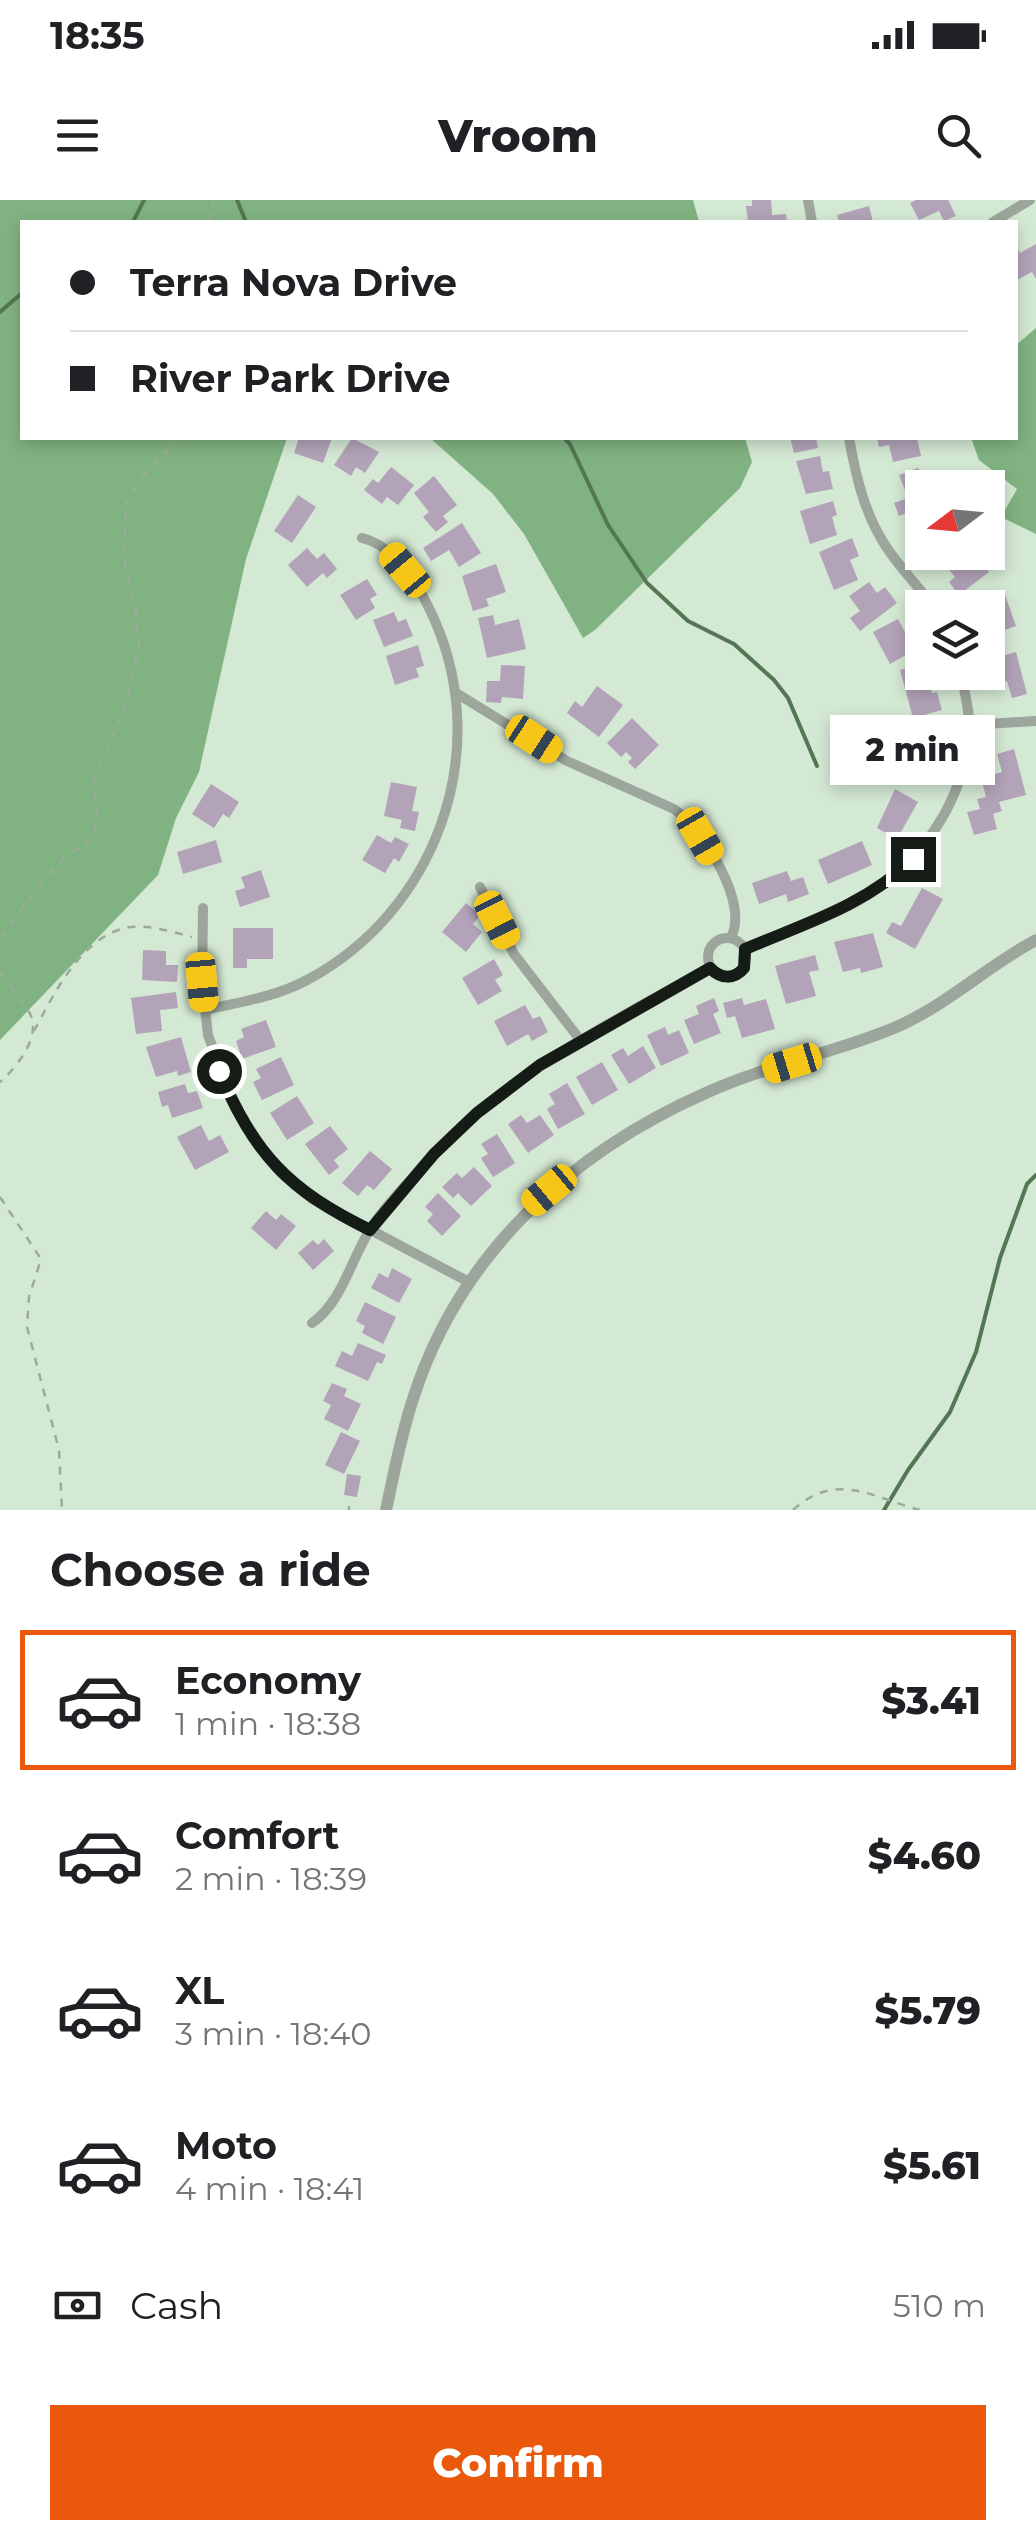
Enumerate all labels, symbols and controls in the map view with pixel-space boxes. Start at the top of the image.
text: 18:35 [50,12,145,59]
icon: menu [50,108,105,163]
text: Vroom [438,108,598,163]
icon: search [931,108,986,163]
text: Terra Nova Drive [130,259,457,306]
text: River Park Drive [130,355,450,402]
north arrow [905,470,1005,570]
map controls [905,470,1005,690]
car [374,537,436,603]
button: layers [905,590,1005,690]
car [501,710,567,768]
callout: 2 min [830,714,996,784]
text: 2 min [865,730,960,769]
car [672,803,728,869]
route end [891,837,936,882]
car [470,886,524,954]
car [184,951,220,1013]
car [759,1040,825,1086]
route start [197,1049,242,1094]
car [516,1159,582,1221]
text: Choose a ride [50,1542,371,1597]
icon: car [55,1655,145,1745]
text: Economy [175,1657,361,1704]
text: $3.41 [882,1677,981,1724]
text: 1 min · 18:38 [175,1704,361,1743]
icon: car [55,1810,145,1900]
text: Comfort [175,1812,339,1859]
text: $4.60 [868,1832,981,1879]
text: 2 min · 18:39 [175,1859,367,1898]
icon: car [55,1965,145,2055]
text: XL [175,1967,224,2014]
text: $5.79 [875,1987,981,2034]
text: 3 min · 18:40 [175,2014,372,2053]
icon: car [55,2120,145,2210]
text: Moto [175,2122,277,2169]
text: $5.61 [883,2142,981,2189]
text: 4 min · 18:41 [175,2169,364,2208]
icon: cash [50,2278,105,2333]
text: Cash [130,2282,223,2329]
text: 510 m [893,2286,986,2325]
button: Confirm [50,2405,986,2520]

